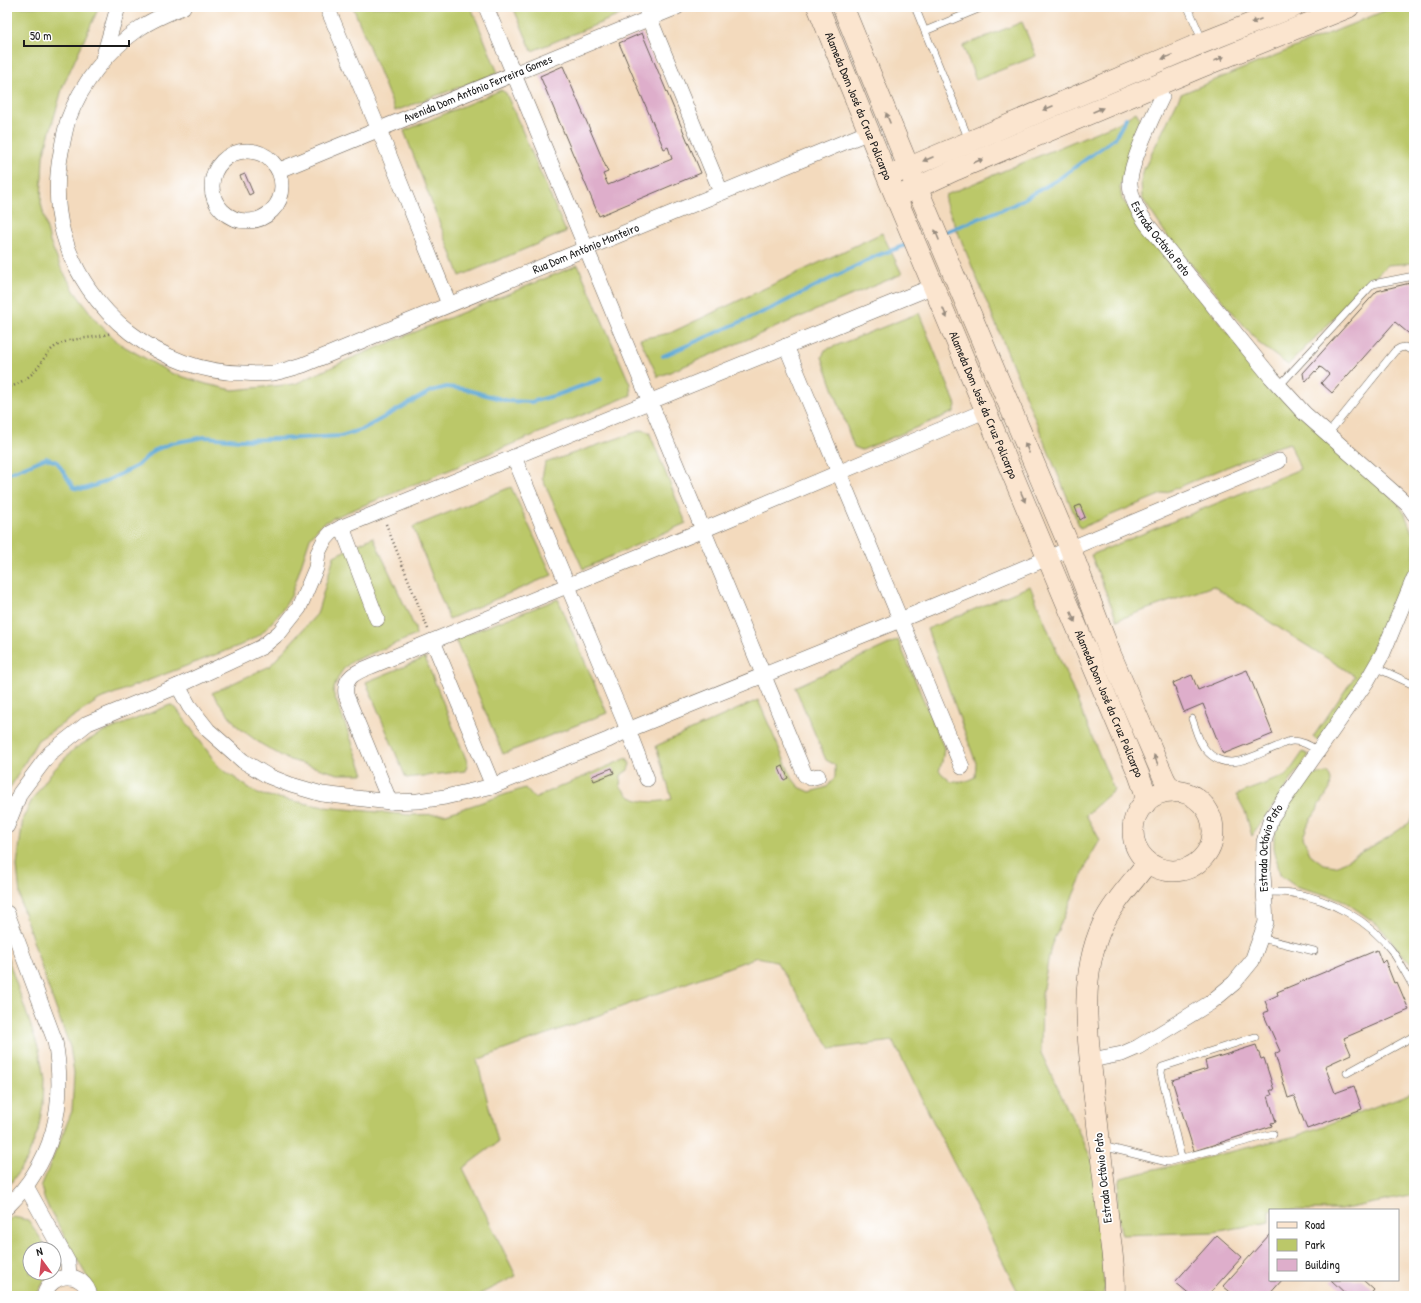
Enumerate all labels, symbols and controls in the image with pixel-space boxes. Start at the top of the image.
one-way arrow [1250,19,1262,25]
scale bar [24,22,129,48]
text: 50 m [30,27,51,44]
street label: Alameda Dom José da Cruz Policarpo [821,29,897,183]
street label: Avenida Dom António Ferreira Gomes [401,50,555,126]
one-way arrow [1161,55,1173,61]
one-way arrow [1214,56,1226,62]
one-way arrow [1041,106,1053,112]
one-way arrow [1092,107,1103,113]
one-way arrow [885,112,891,124]
one-way arrow [922,157,934,163]
one-way arrow [972,157,984,164]
street label: Estrada Octávio Pato [1127,198,1195,280]
street label: Rua Dom António Monteiro [530,219,642,278]
one-way arrow [933,228,939,240]
one-way arrow [943,307,949,319]
street label: Alameda Dom José da Cruz Policarpo [945,328,1022,481]
one-way arrow [1024,442,1030,453]
one-way arrow [1020,491,1026,503]
one-way arrow [1070,611,1077,623]
street label: Alameda Dom José da Cruz Policarpo [1071,627,1148,780]
one-way arrow [1153,755,1159,766]
street label: Estrada Octávio Pato [1254,800,1287,892]
street label: Estrada Octávio Pato [1089,1132,1116,1224]
legend [1269,1209,1399,1281]
text: Road [1305,1216,1325,1233]
text: Park [1305,1236,1325,1253]
north arrow [22,1241,62,1281]
text: N [35,1244,44,1259]
text: Building [1305,1256,1340,1273]

